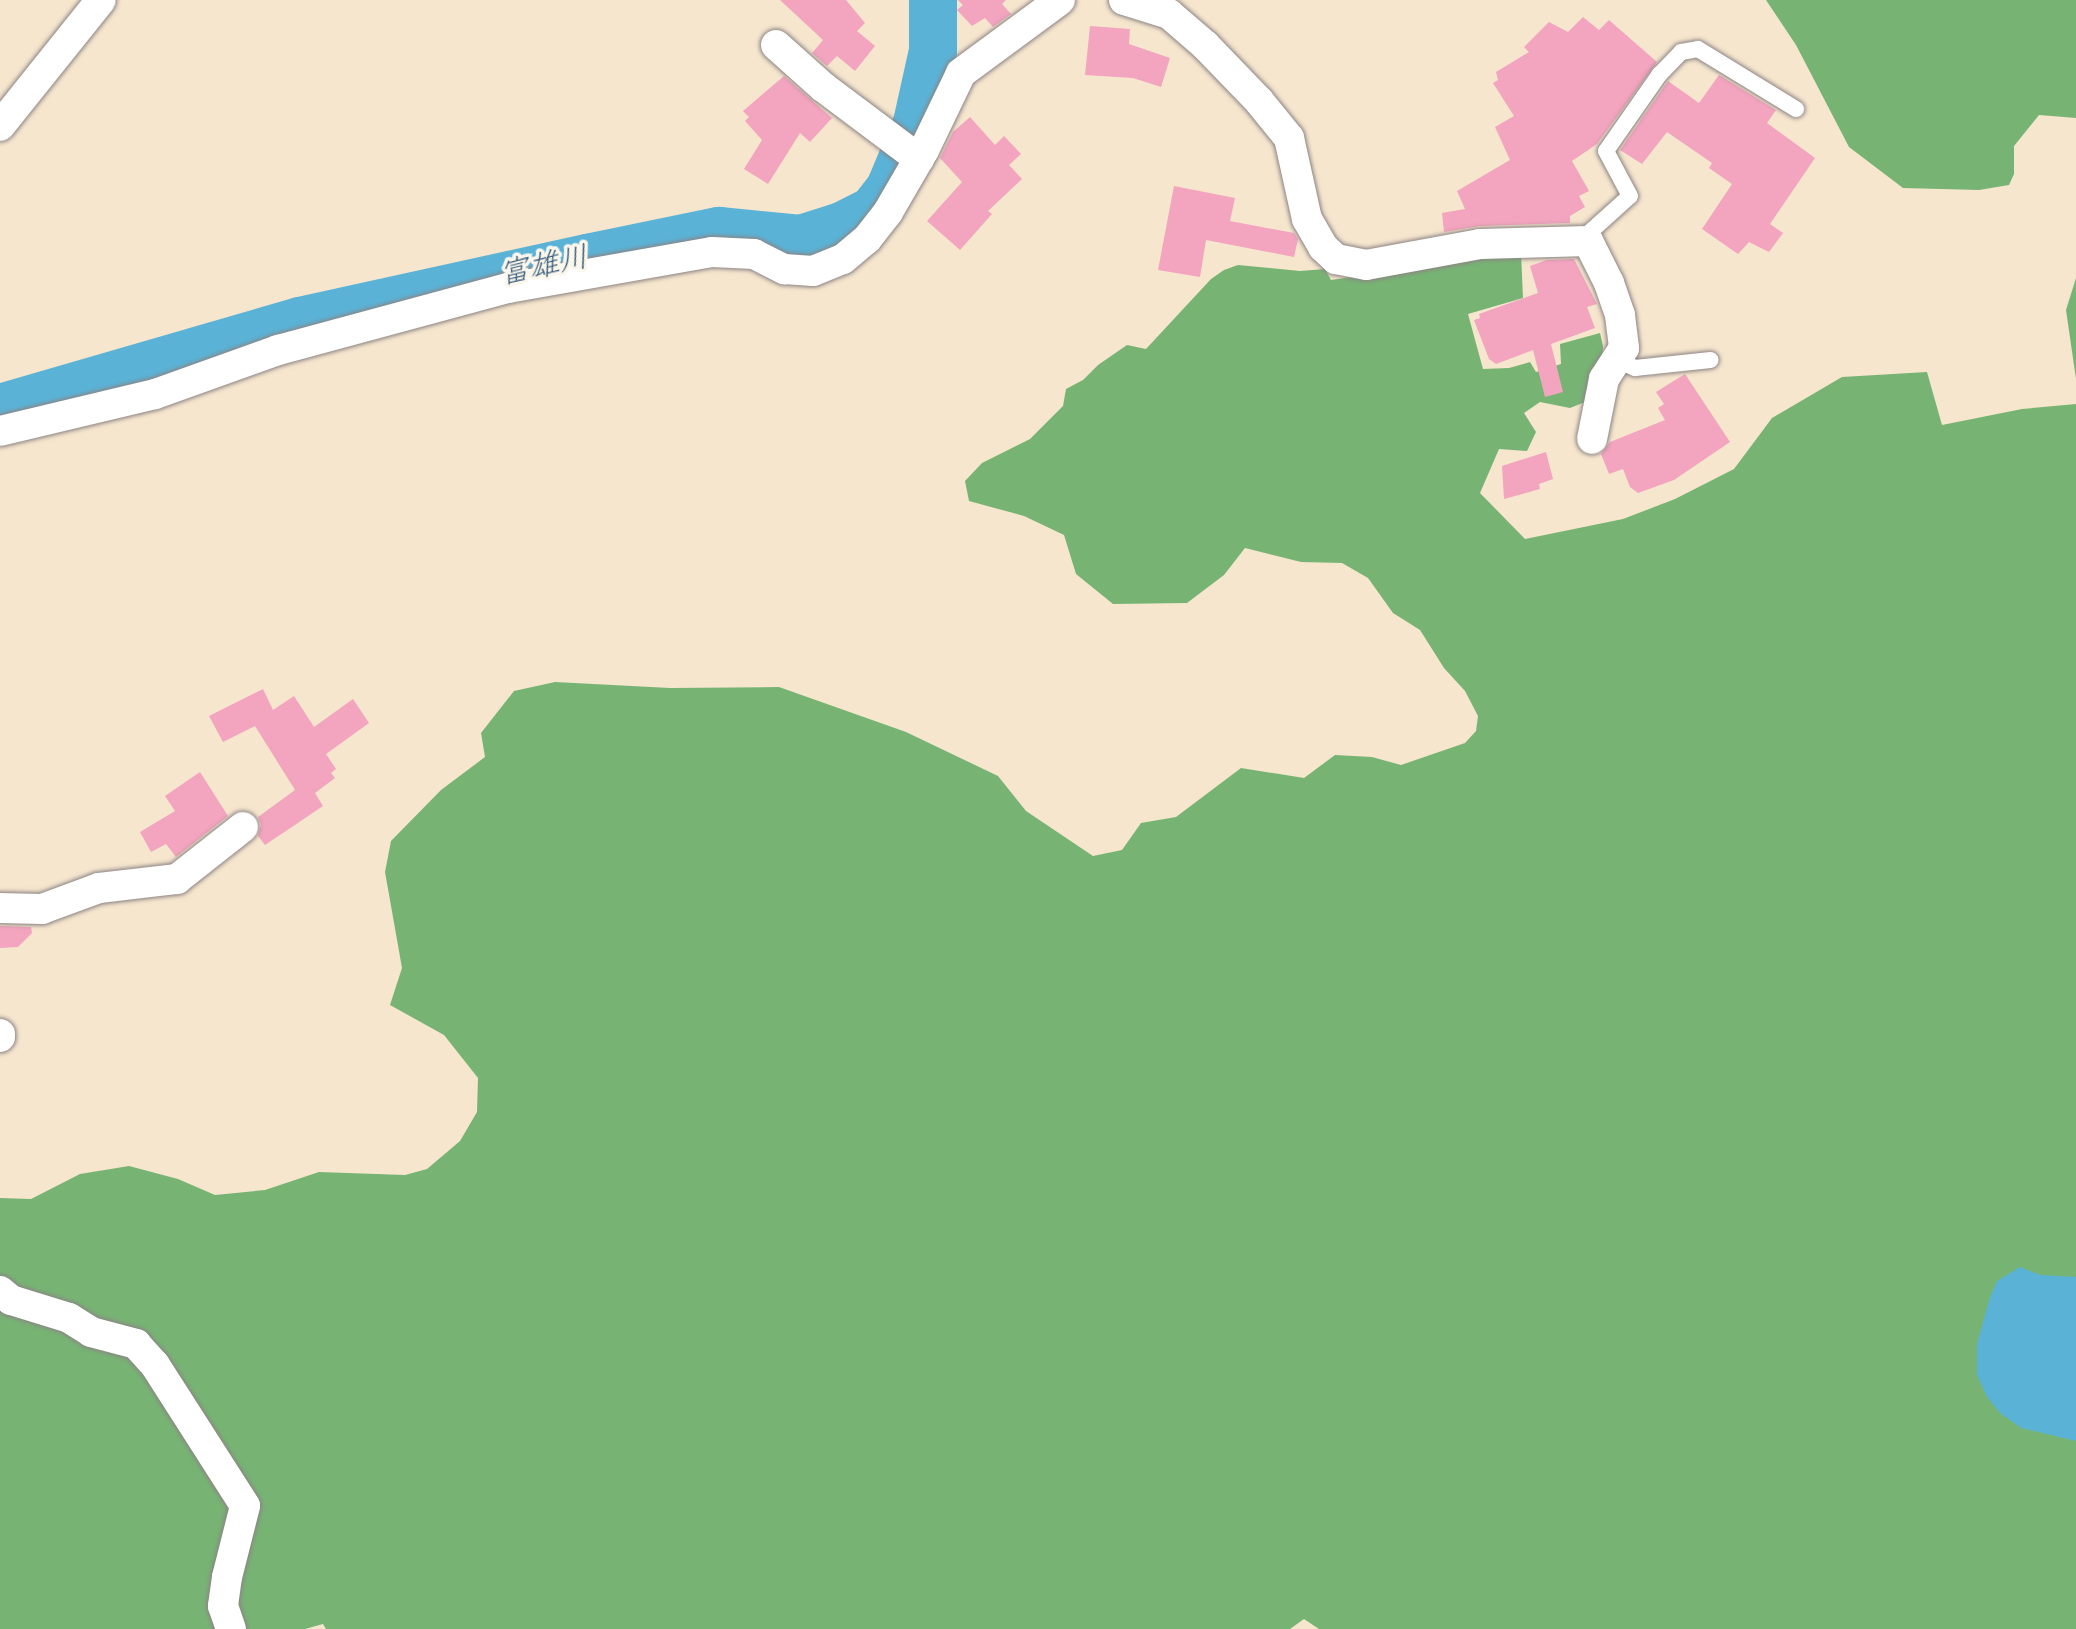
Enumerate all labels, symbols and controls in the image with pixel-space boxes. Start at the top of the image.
water label: 富雄川 [496,240,592,294]

